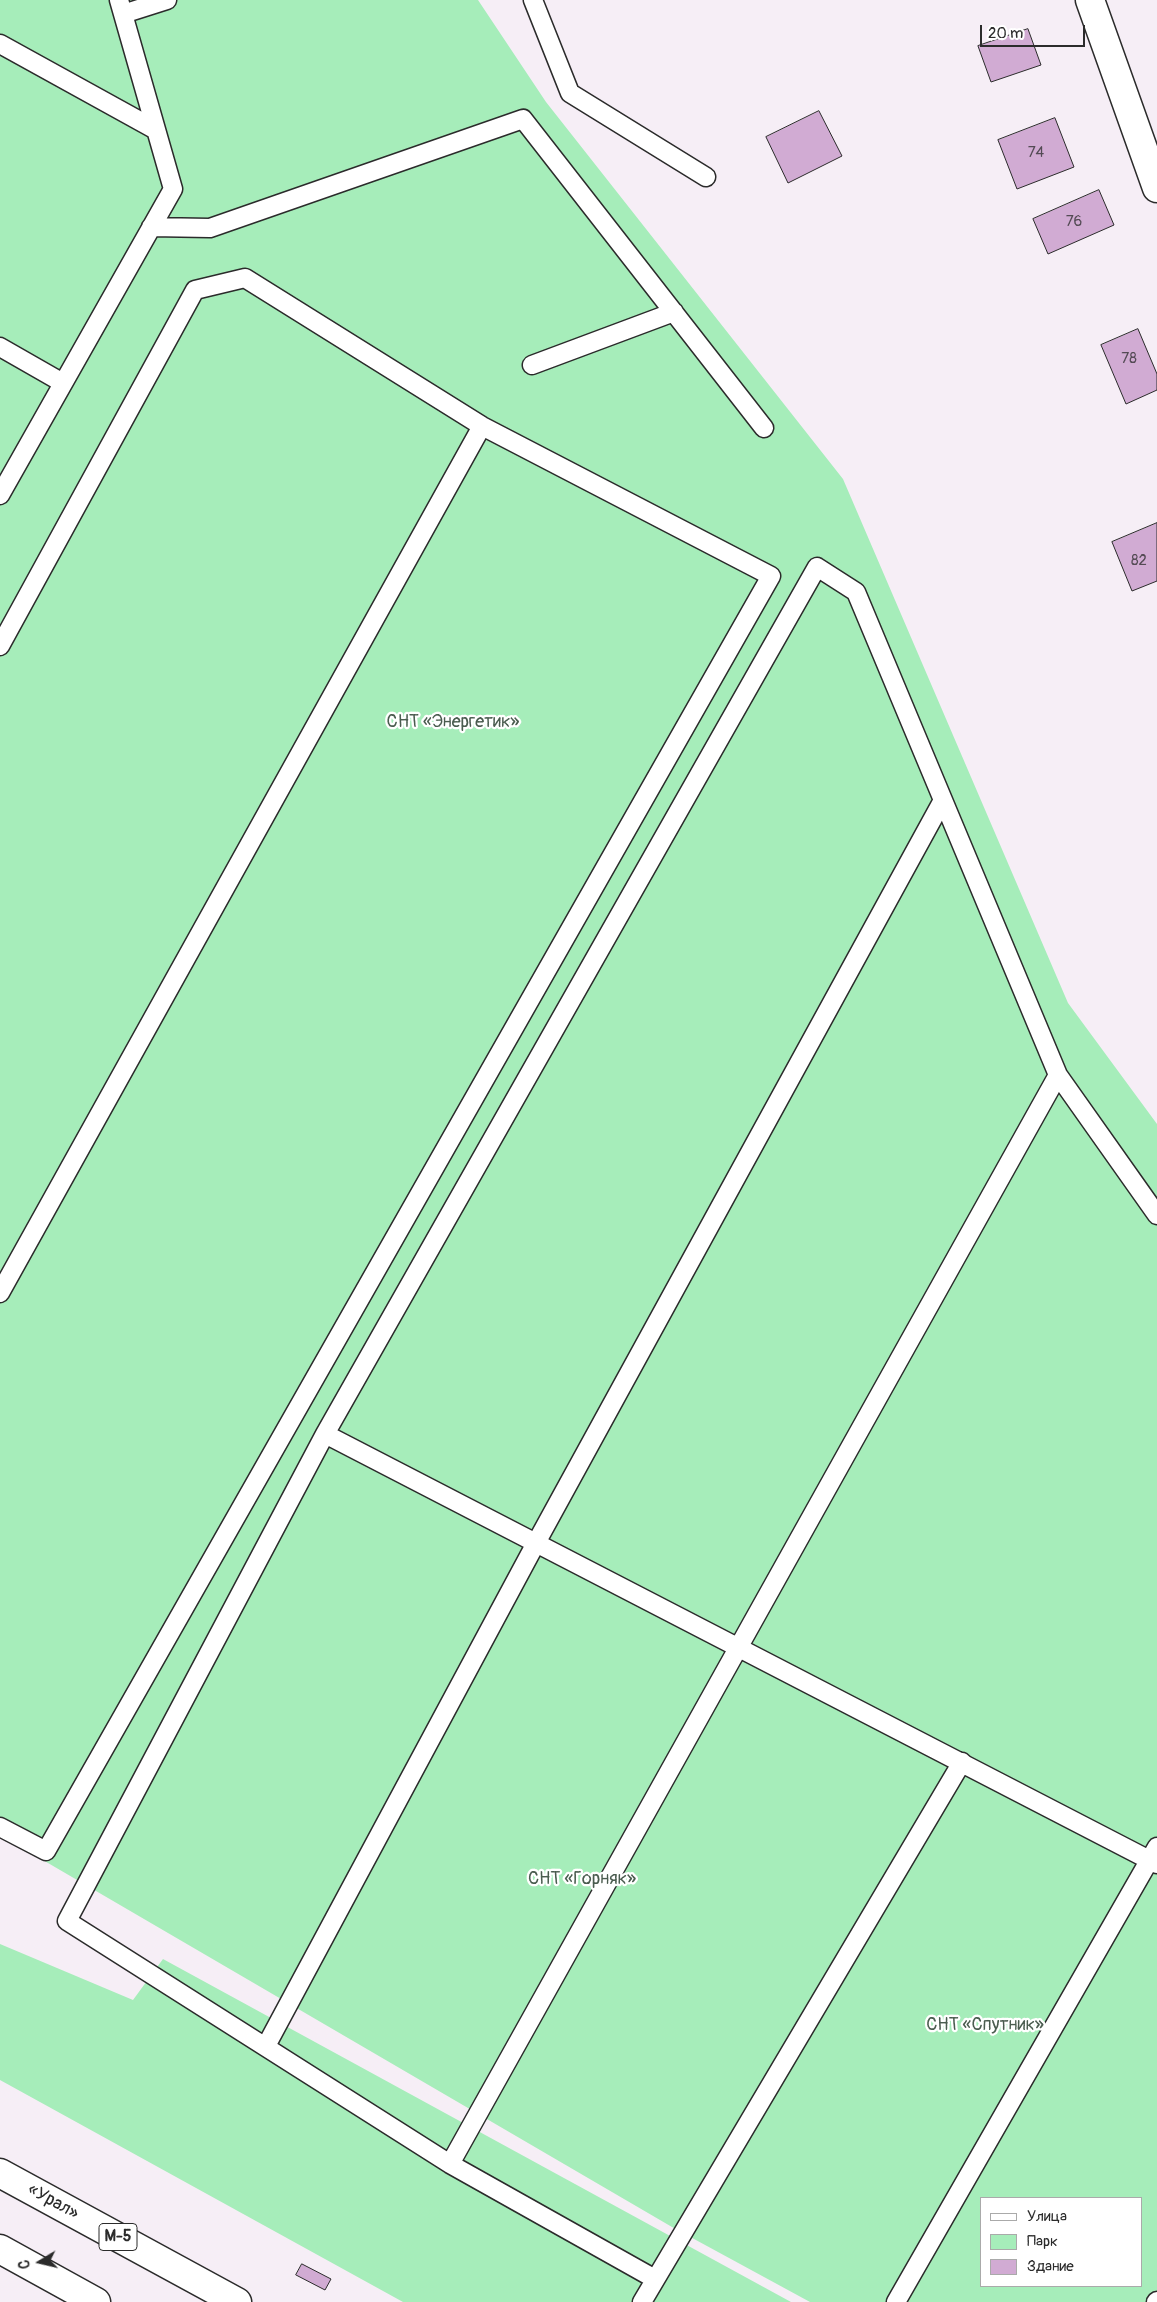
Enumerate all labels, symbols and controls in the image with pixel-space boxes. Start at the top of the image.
scale bar [982,15,1087,47]
text: 20 m [988,24,1023,43]
house number: 74 [1028,144,1044,162]
house number: 76 [1066,213,1082,231]
house number: 78 [1121,350,1137,368]
house number: 82 [1131,552,1147,570]
park label: СНТ «Энергетик» [387,711,519,733]
park label: СНТ «Горняк» [528,1868,636,1890]
park label: СНТ «Спутник» [926,2014,1044,2036]
street label: «Урал» [24,2179,82,2225]
legend [980,2197,1142,2287]
text: Улица [1027,2207,1067,2226]
road number: М-5 [99,2224,137,2250]
text: Парк [1027,2232,1058,2251]
north arrow [15,2237,65,2287]
text: Здание [1027,2257,1074,2276]
text: С [16,2259,34,2270]

